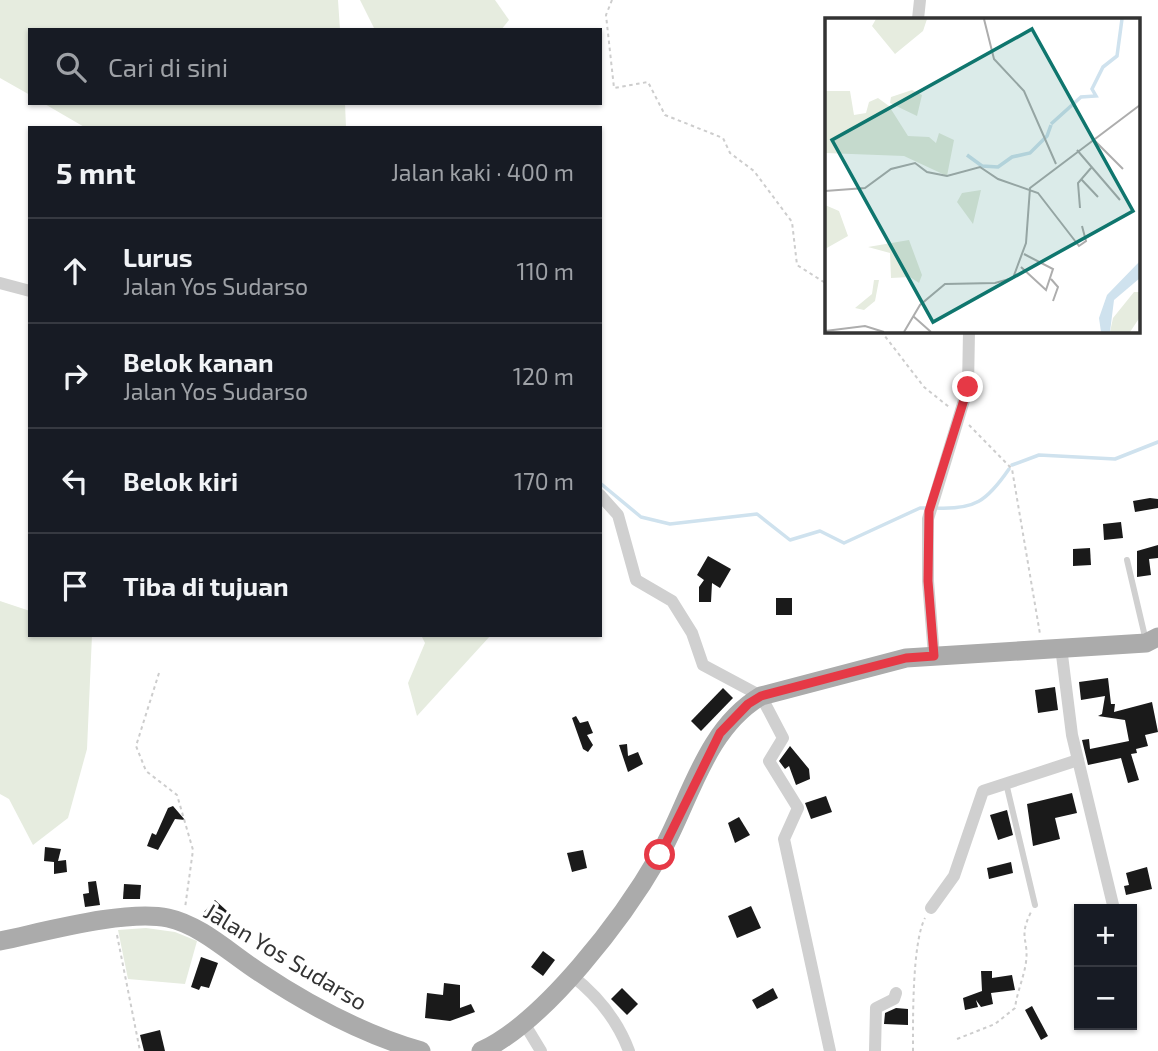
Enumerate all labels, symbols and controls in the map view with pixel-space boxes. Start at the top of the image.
inset map [825,18,1140,332]
search box [28,28,602,105]
icon: search [52,48,90,86]
text: Cari di sini [108,51,228,82]
text: 5 mnt [56,154,136,190]
text: Jalan kaki · 400 m [391,158,574,186]
text: Lurus [123,241,193,272]
icon: ahead [56,252,94,290]
text: 110 m [517,257,574,285]
text: Jalan Yos Sudarso [123,272,308,300]
text: Belok kanan [123,346,274,377]
icon: right [56,357,94,395]
text: 120 m [513,362,574,390]
route end [952,371,983,402]
text: Jalan Yos Sudarso [123,377,308,405]
icon: left [56,462,94,500]
text: Belok kiri [123,465,238,496]
text: 170 m [514,467,574,495]
icon: arrive [56,567,94,605]
text: Tiba di tujuan [123,570,289,601]
route start [644,839,675,870]
street label: Jalan Yos Sudarso [199,896,373,1016]
map controls [1074,904,1137,1030]
button: + [1074,904,1137,967]
button: − [1074,967,1137,1030]

